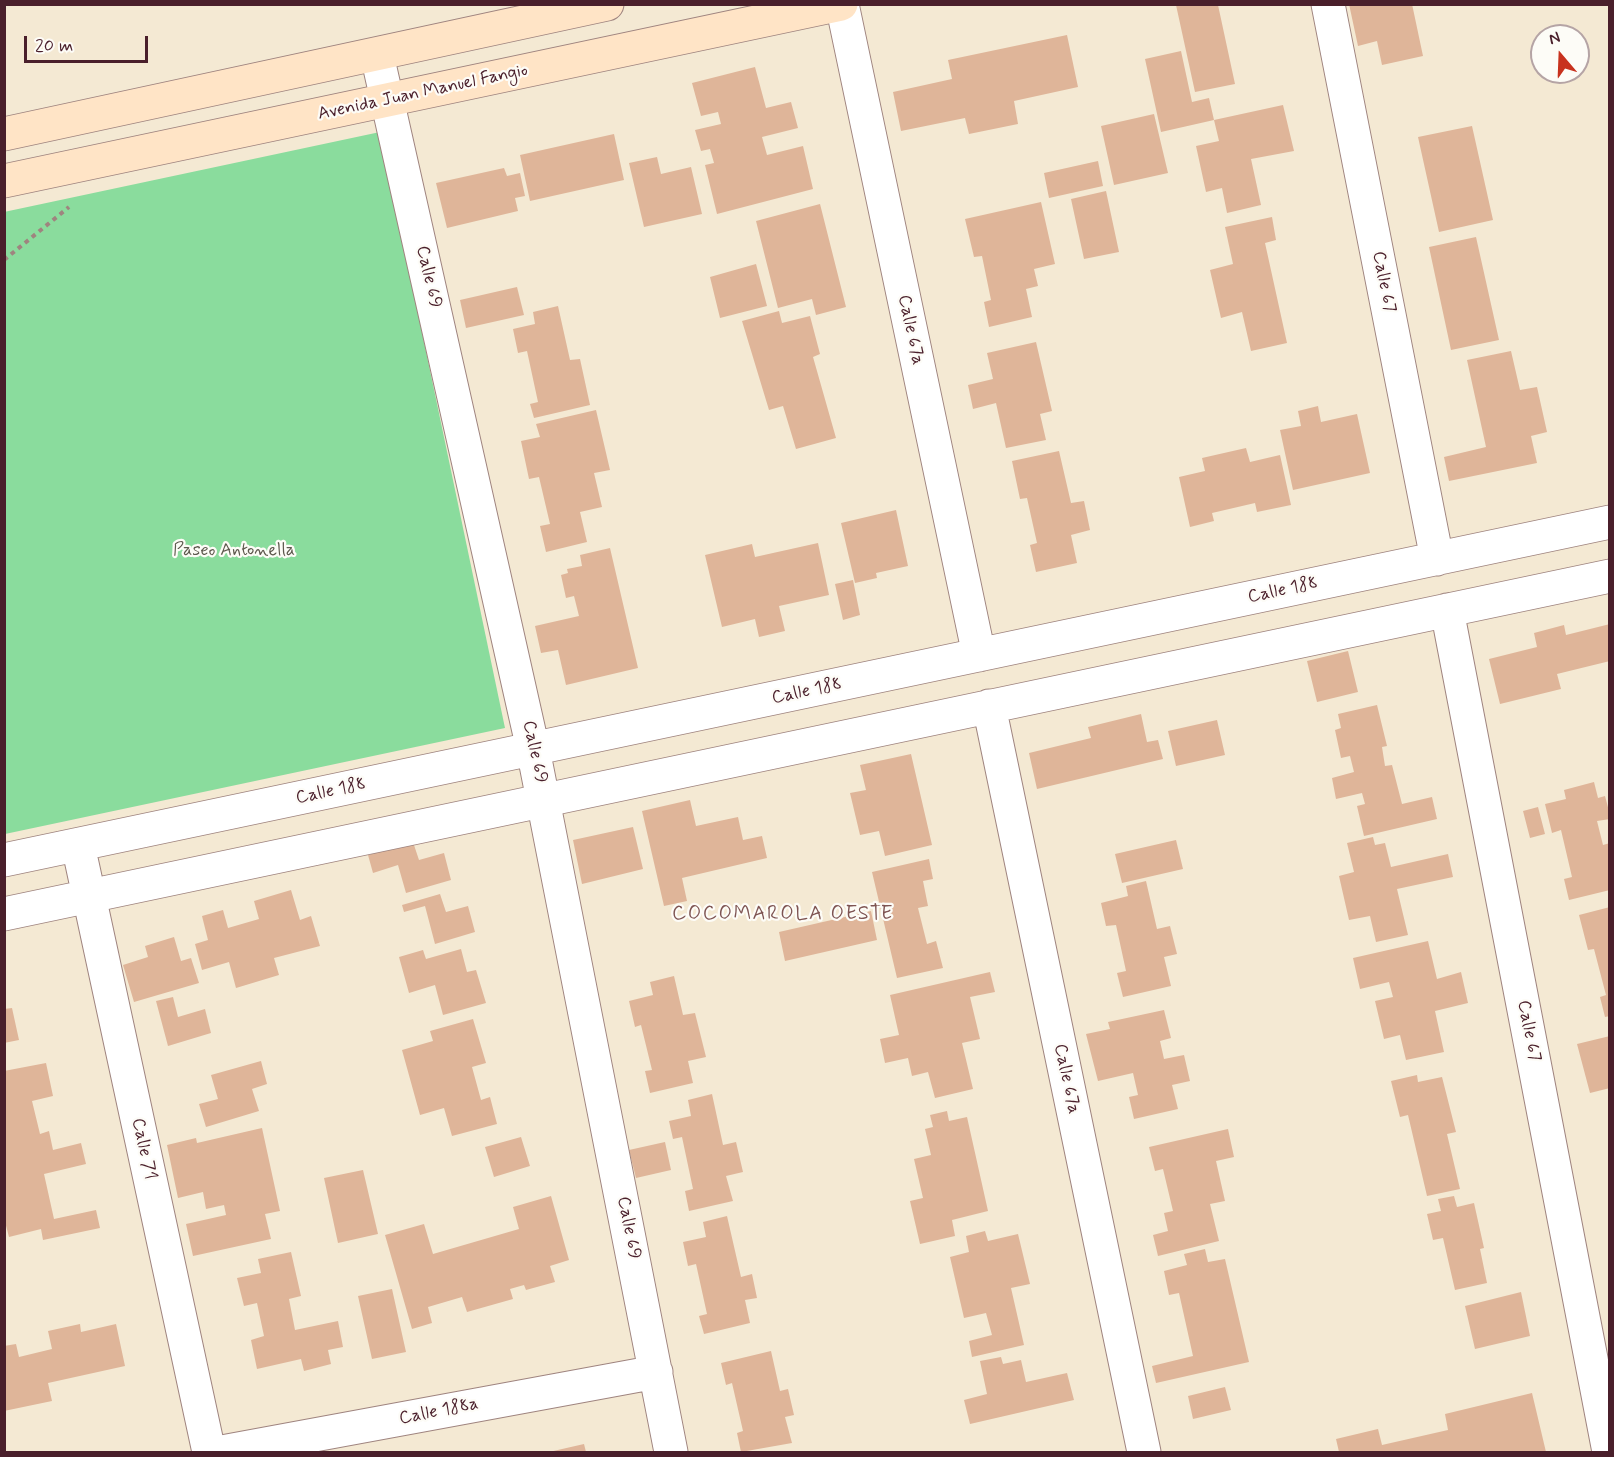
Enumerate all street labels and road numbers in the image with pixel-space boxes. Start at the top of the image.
street label: Avenida Juan Manuel Fangio [316,60,530,126]
street label: Calle 69 [410,244,446,310]
street label: Calle 67 [1366,250,1400,314]
street label: Calle 67a [892,293,928,367]
street label: Calle 188 [1246,573,1320,609]
street label: Calle 188 [770,674,844,710]
street label: Calle 69 [517,719,551,785]
street label: Calle 188 [294,774,368,810]
street label: Calle 67 [1511,999,1545,1063]
street label: Calle 67a [1048,1042,1084,1116]
street label: Calle 71 [126,1116,160,1182]
street label: Calle 69 [611,1195,645,1261]
street label: Calle 188a [397,1394,481,1430]

